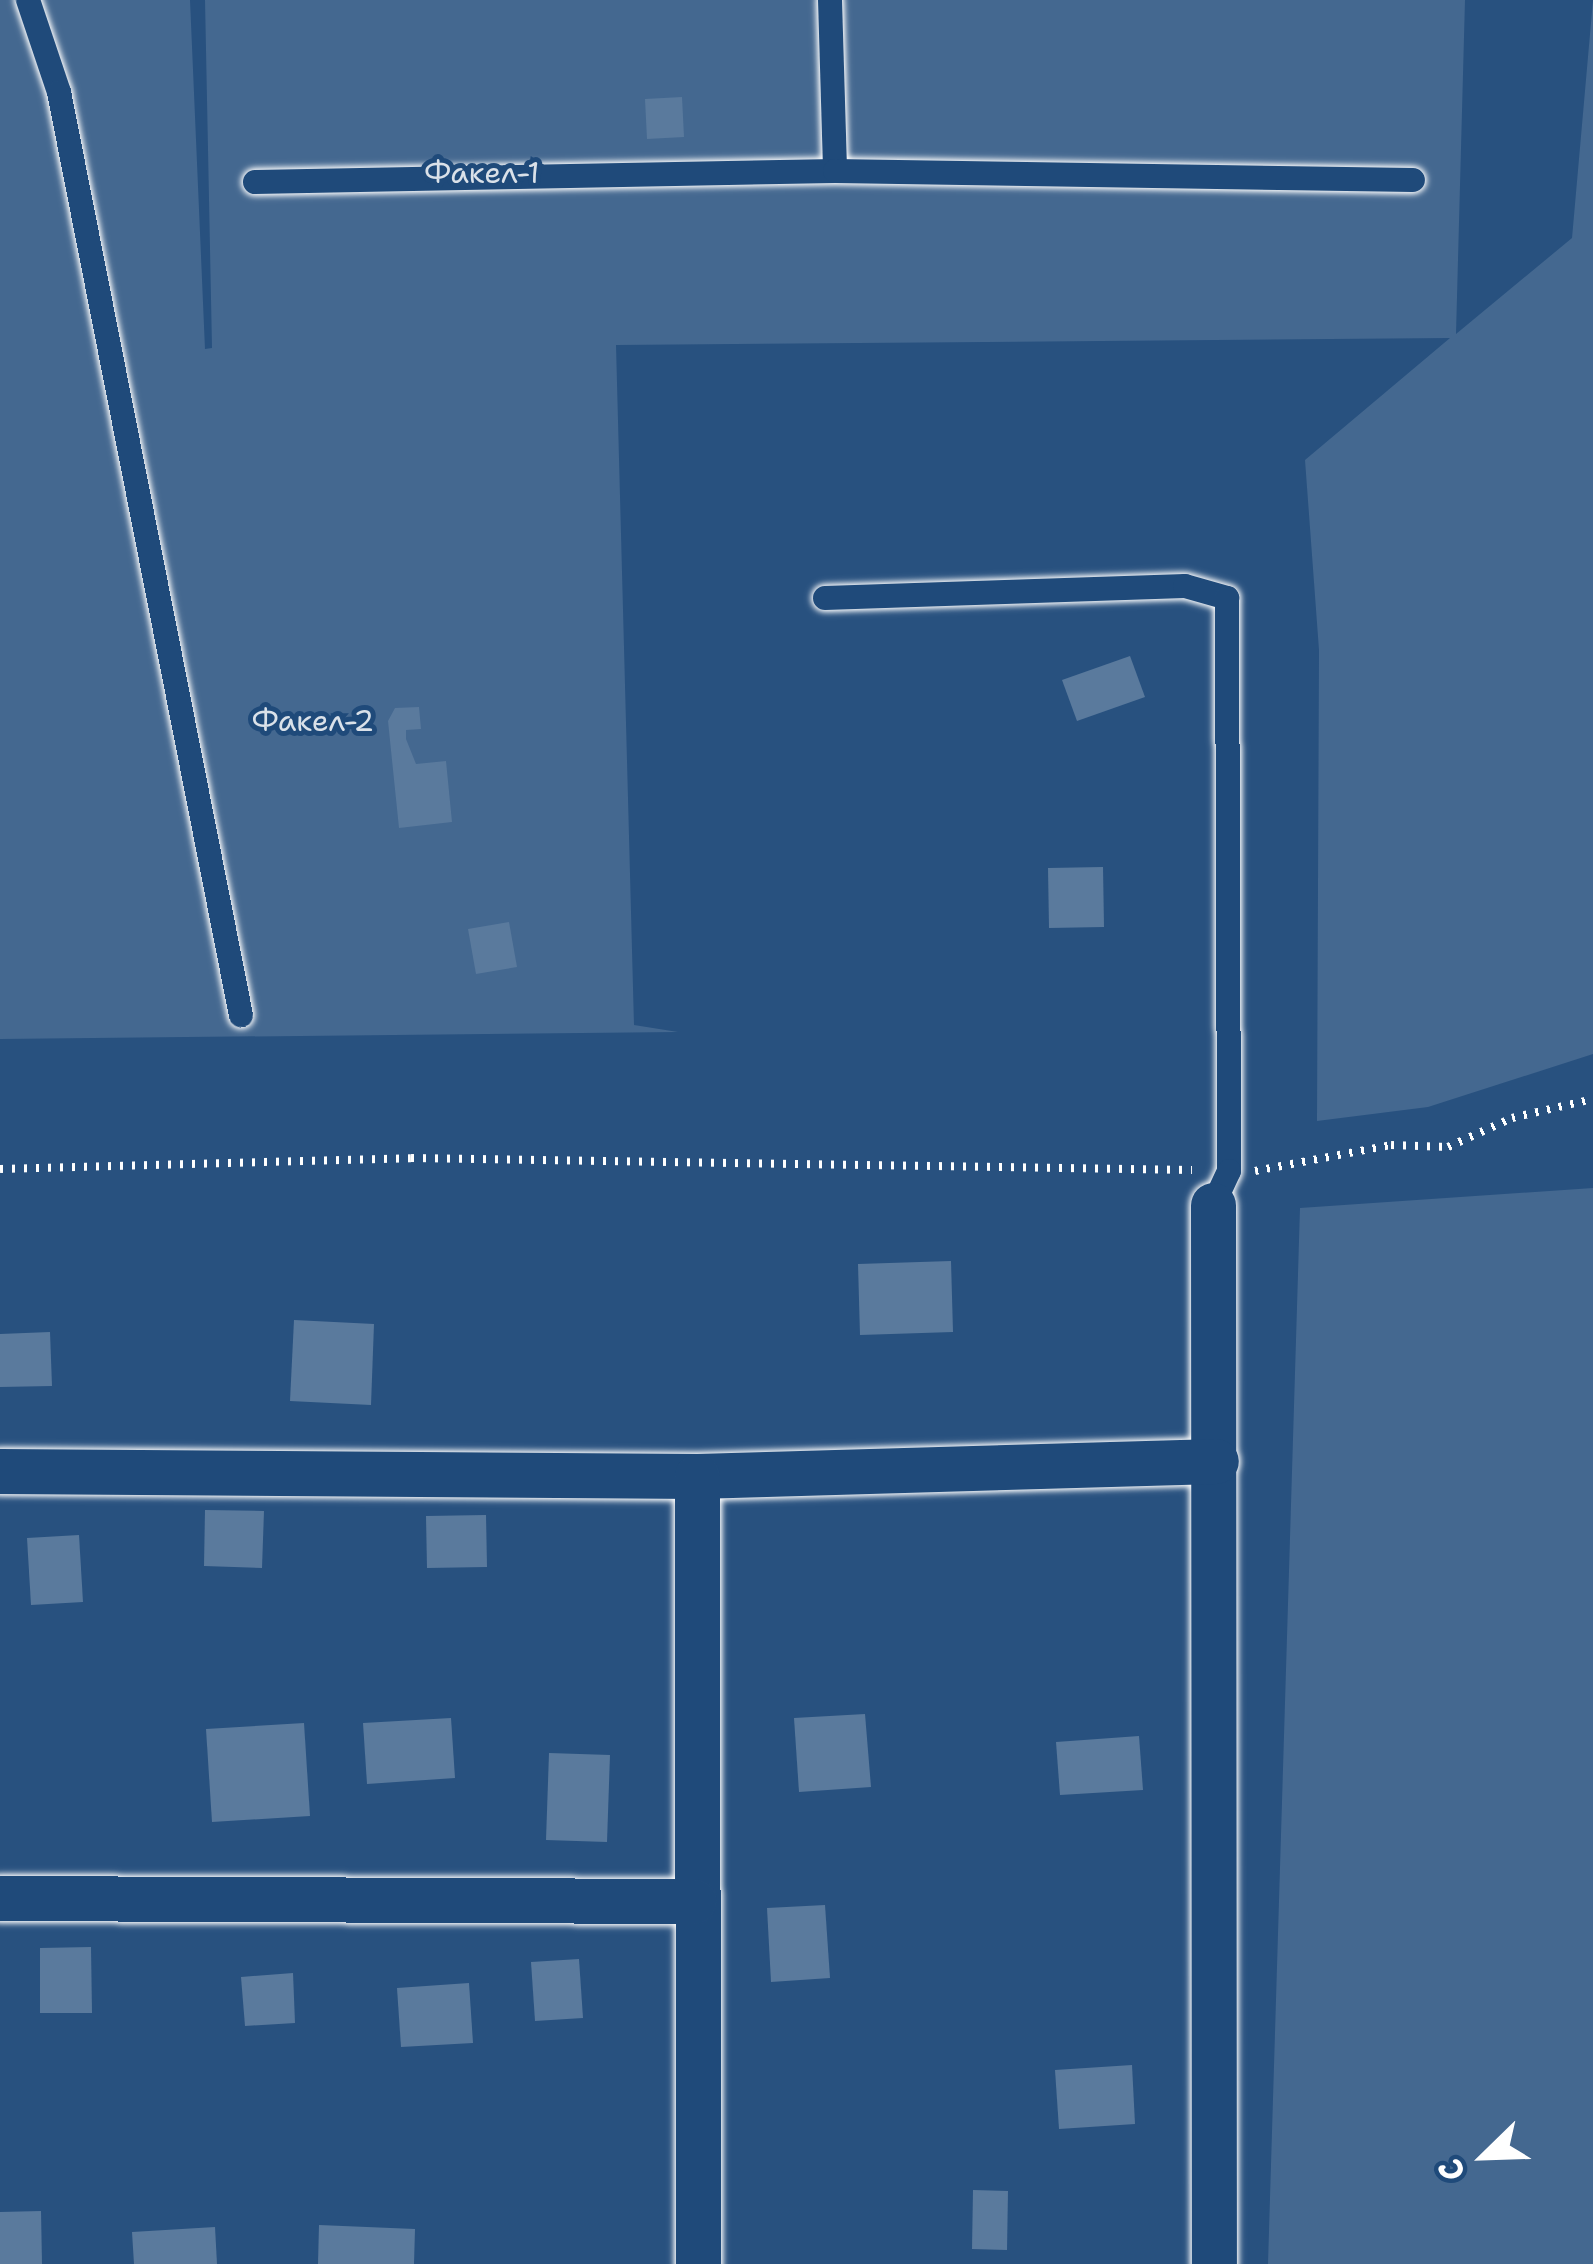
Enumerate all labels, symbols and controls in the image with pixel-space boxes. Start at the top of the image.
park label: Факел-1 [424,155,540,191]
park label: Факел-2 [252,703,374,739]
north arrow [1425,2096,1545,2216]
text: С [1427,2152,1476,2188]

